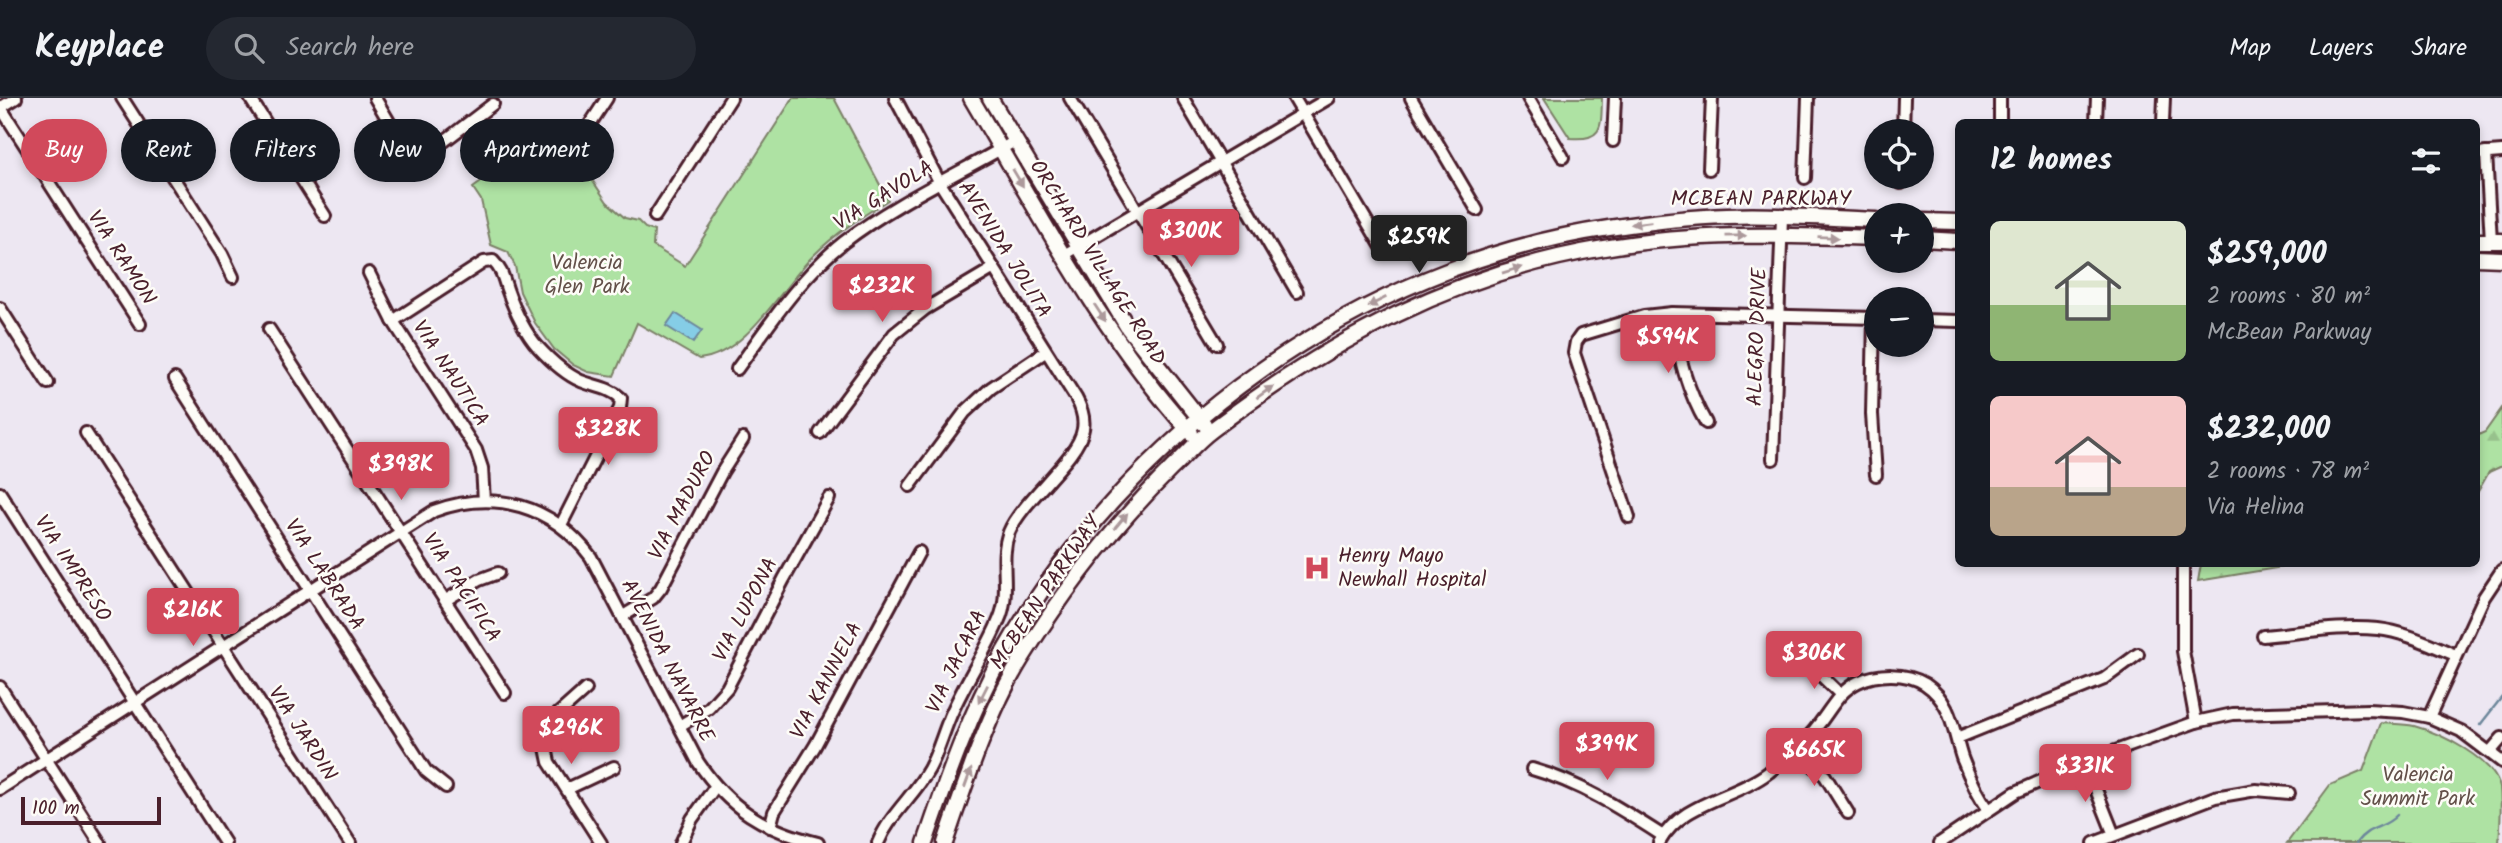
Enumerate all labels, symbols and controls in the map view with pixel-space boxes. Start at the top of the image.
search box [206,17,696,80]
text: Keyplace [35,22,164,75]
text: Search here [286,27,414,69]
icon: search [230,29,268,67]
text: Map [2229,29,2271,68]
text: Layers [2309,29,2373,68]
text: Share [2411,29,2467,68]
chip: Buy [21,119,107,182]
chip: Rent [121,119,216,182]
chip: Filters [230,119,340,182]
chip: New [354,119,446,182]
chip: Apartment [460,119,614,182]
map controls [1864,119,1934,357]
button: locate [1864,119,1934,189]
text: 12 homes [1990,137,2112,185]
icon: filters [2407,142,2445,180]
street label: VIA GAVOLA [827,152,941,240]
street label: ORCHARD VILLAGE ROAD [1020,154,1174,372]
one-way arrow [1012,168,1025,187]
street label: AVENIDA JOLITA [949,175,1059,325]
street label: MCBEAN PARKWAY [1671,183,1852,216]
button: + [1864,203,1934,273]
street label: VIA RAMON [78,204,164,312]
pin: $300K [1142,209,1240,269]
text: $300K [1159,214,1223,250]
pin: $259K [1370,216,1468,275]
one-way arrow [1629,218,1651,229]
text: $259K [1387,220,1451,256]
one-way arrow [1725,230,1747,241]
one-way arrow [1818,231,1840,242]
text: $259,000 [2207,231,2327,279]
park label: Valencia Glen Park [544,247,630,304]
icon: home [2046,249,2130,333]
pin: $232K [833,264,931,324]
one-way arrow [1502,265,1523,275]
street label: ALEGRO DRIVE [1739,266,1777,407]
text: $232K [849,269,915,305]
text: 2 rooms · 80 m² [2207,279,2370,315]
button: − [1864,287,1934,357]
one-way arrow [1367,296,1387,307]
one-way arrow [1093,304,1106,323]
street label: VIA NAUTICA [403,314,497,434]
text: McBean Parkway [2207,315,2371,351]
pin: $594K [1619,316,1717,375]
text: $594K [1636,320,1700,356]
one-way arrow [1256,385,1274,399]
text: $232,000 [2207,406,2330,454]
pin: $328K [559,408,657,467]
text: $328K [574,412,642,448]
icon: home [2046,424,2130,508]
pin: $398K [352,442,450,502]
street label: VIA MADURO [640,445,726,566]
text: $398K [368,447,434,483]
text: 2 rooms · 78 m² [2207,454,2369,490]
text: Via Helina [2207,490,2305,526]
street label: MCBEAN PARKWAY [982,508,1111,677]
street label: VIA IMPRESO [25,509,119,629]
street label: VIA LABRADA [275,512,373,638]
one-way arrow [1113,513,1128,530]
street label: VIA PACIFICA [413,527,509,649]
place label: Henry Mayo Newhall Hospital [1338,540,1486,597]
street label: VIA LUPONA [705,552,787,668]
hospital icon: Henry Mayo Newhall Hospital [1302,553,1332,583]
street label: AVENIDA NAVARRE [612,574,723,749]
pin: $216K [144,588,242,648]
text: $216K [163,593,223,629]
street label: VIA JACARA [918,604,996,720]
street label: VIA KANNELA [782,616,872,746]
pin: $306K [1765,632,1863,691]
text: $306K [1782,636,1846,672]
street label: VIA JARDIN [259,680,345,788]
one-way arrow [977,684,988,704]
pin: $296K [522,706,620,766]
text: $296K [539,711,603,747]
pin: $399K [1558,722,1656,782]
text: $399K [1575,727,1639,763]
pin: $665K [1765,728,1863,788]
text: $665K [1782,733,1846,769]
pin: $331K [2036,744,2134,804]
text: $331K [2055,749,2115,785]
park label: Valencia Summit Park [2361,759,2475,816]
one-way arrow [962,768,973,789]
scale bar [21,794,161,826]
text: 100 m [32,794,80,824]

